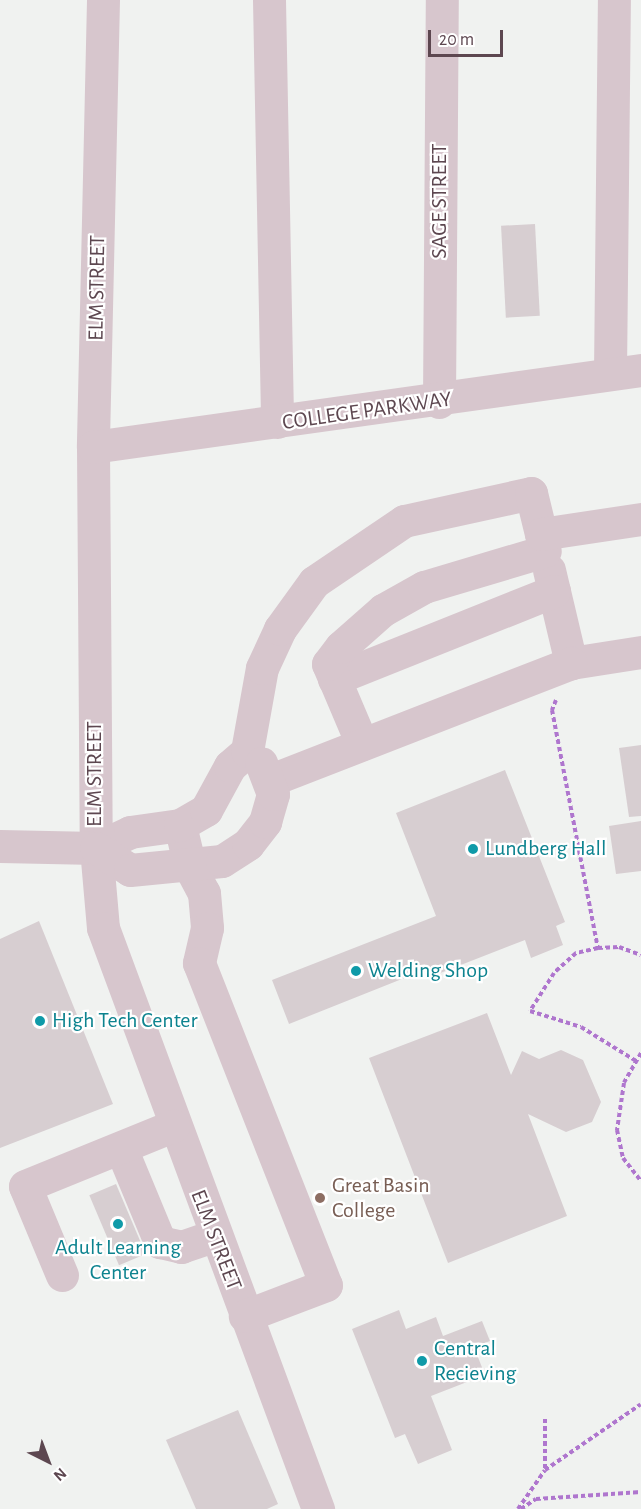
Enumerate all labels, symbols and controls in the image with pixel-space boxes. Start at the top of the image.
scale bar [431,18,506,56]
text: 20 m [439,31,474,49]
street label: SAGE STREET [427,143,453,259]
street label: ELM STREET [83,235,111,341]
street label: COLLEGE PARKWAY [280,386,454,436]
street label: ELM STREET [82,721,108,827]
place label: Lundberg Hall [485,836,606,862]
marker: Lundberg Hall [466,842,480,856]
place label: Welding Shop [368,958,488,984]
marker: Welding Shop [349,964,363,978]
place label: High Tech Center [52,1008,198,1034]
marker: High Tech Center [33,1014,47,1028]
place label: Great Basin College [332,1172,430,1224]
street label: ELM STREET [185,1186,247,1294]
marker: Great Basin College [313,1191,327,1205]
marker: Adult Learning Center [111,1217,125,1231]
place label: Adult Learning Center [55,1234,181,1286]
place label: Central Recieving [434,1335,516,1386]
marker: Central Recieving [415,1354,429,1368]
north arrow [18,1431,78,1491]
text: N [51,1465,70,1484]

